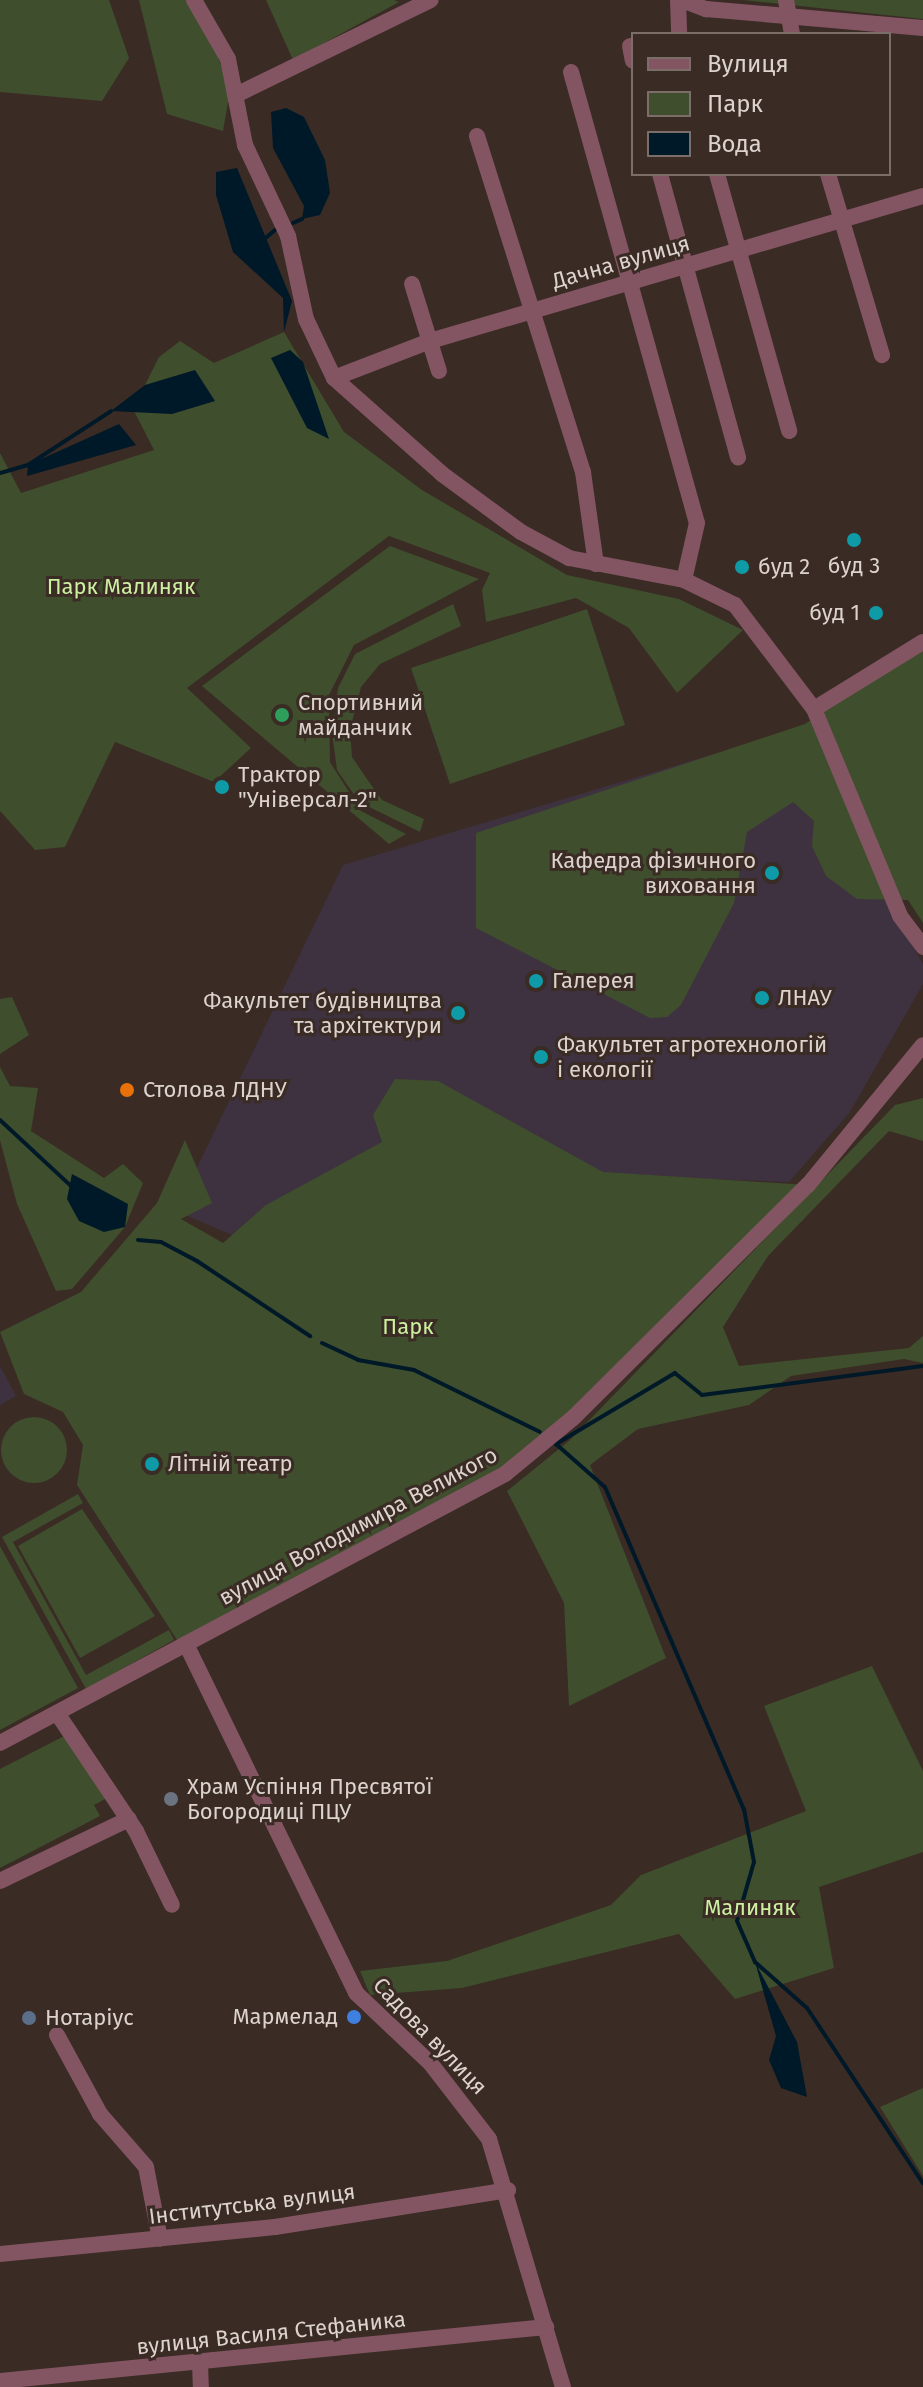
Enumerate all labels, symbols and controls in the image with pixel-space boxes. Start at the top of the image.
legend [631,32,891,176]
text: Вулиця [707,50,789,78]
text: Парк [707,90,763,118]
text: Вода [707,130,762,158]
street label: Дачна вулиця [549,230,693,294]
marker: буд 3 [845,531,863,549]
place label: буд 3 [828,553,880,579]
place label: буд 2 [758,554,810,580]
marker: буд 2 [733,558,751,576]
park label: Парк Малиняк [47,574,195,600]
place label: буд 1 [809,600,860,626]
marker: буд 1 [867,604,885,622]
place label: Спортивний майданчик [298,689,423,740]
marker: Спортивний майданчик [273,706,291,724]
place label: Трактор "Універсал-2" [238,761,377,812]
marker: Трактор "Універсал-2" [213,778,231,796]
place label: Кафедра фізичного виховання [550,847,756,898]
marker: Кафедра фізичного виховання [763,864,781,882]
place label: Галерея [552,968,635,994]
marker: Галерея [527,972,545,990]
place label: ЛНАУ [778,985,832,1011]
place label: Факультет будівництва та архітектури [203,987,442,1038]
marker: ЛНАУ [753,989,771,1007]
marker: Факультет будівництва та архітектури [449,1004,467,1022]
place label: Факультет агротехнологій і екології [557,1031,827,1082]
marker: Факультет агротехнологій і екології [532,1048,550,1066]
place label: Столова ЛДНУ [143,1077,287,1103]
marker: Столова ЛДНУ [118,1081,136,1099]
park label: Парк [382,1314,434,1340]
street label: вулиця Володимира Великого [214,1441,502,1611]
place label: Літній театр [168,1451,293,1477]
marker: Літній театр [143,1455,161,1473]
place label: Храм Успіння Пресвятої Богородиці ПЦУ [187,1773,432,1824]
marker: Храм Успіння Пресвятої Богородиці ПЦУ [162,1790,180,1808]
park label: Малиняк [704,1895,796,1921]
street label: Садова вулиця [367,1972,493,2100]
place label: Мармелад [232,2004,338,2030]
place label: Нотаріус [45,2005,134,2031]
marker: Мармелад [345,2008,363,2026]
marker: Нотаріус [20,2009,38,2027]
street label: Інститутська вулиця [147,2178,357,2230]
street label: вулиця Василя Стефаника [135,2306,407,2360]

